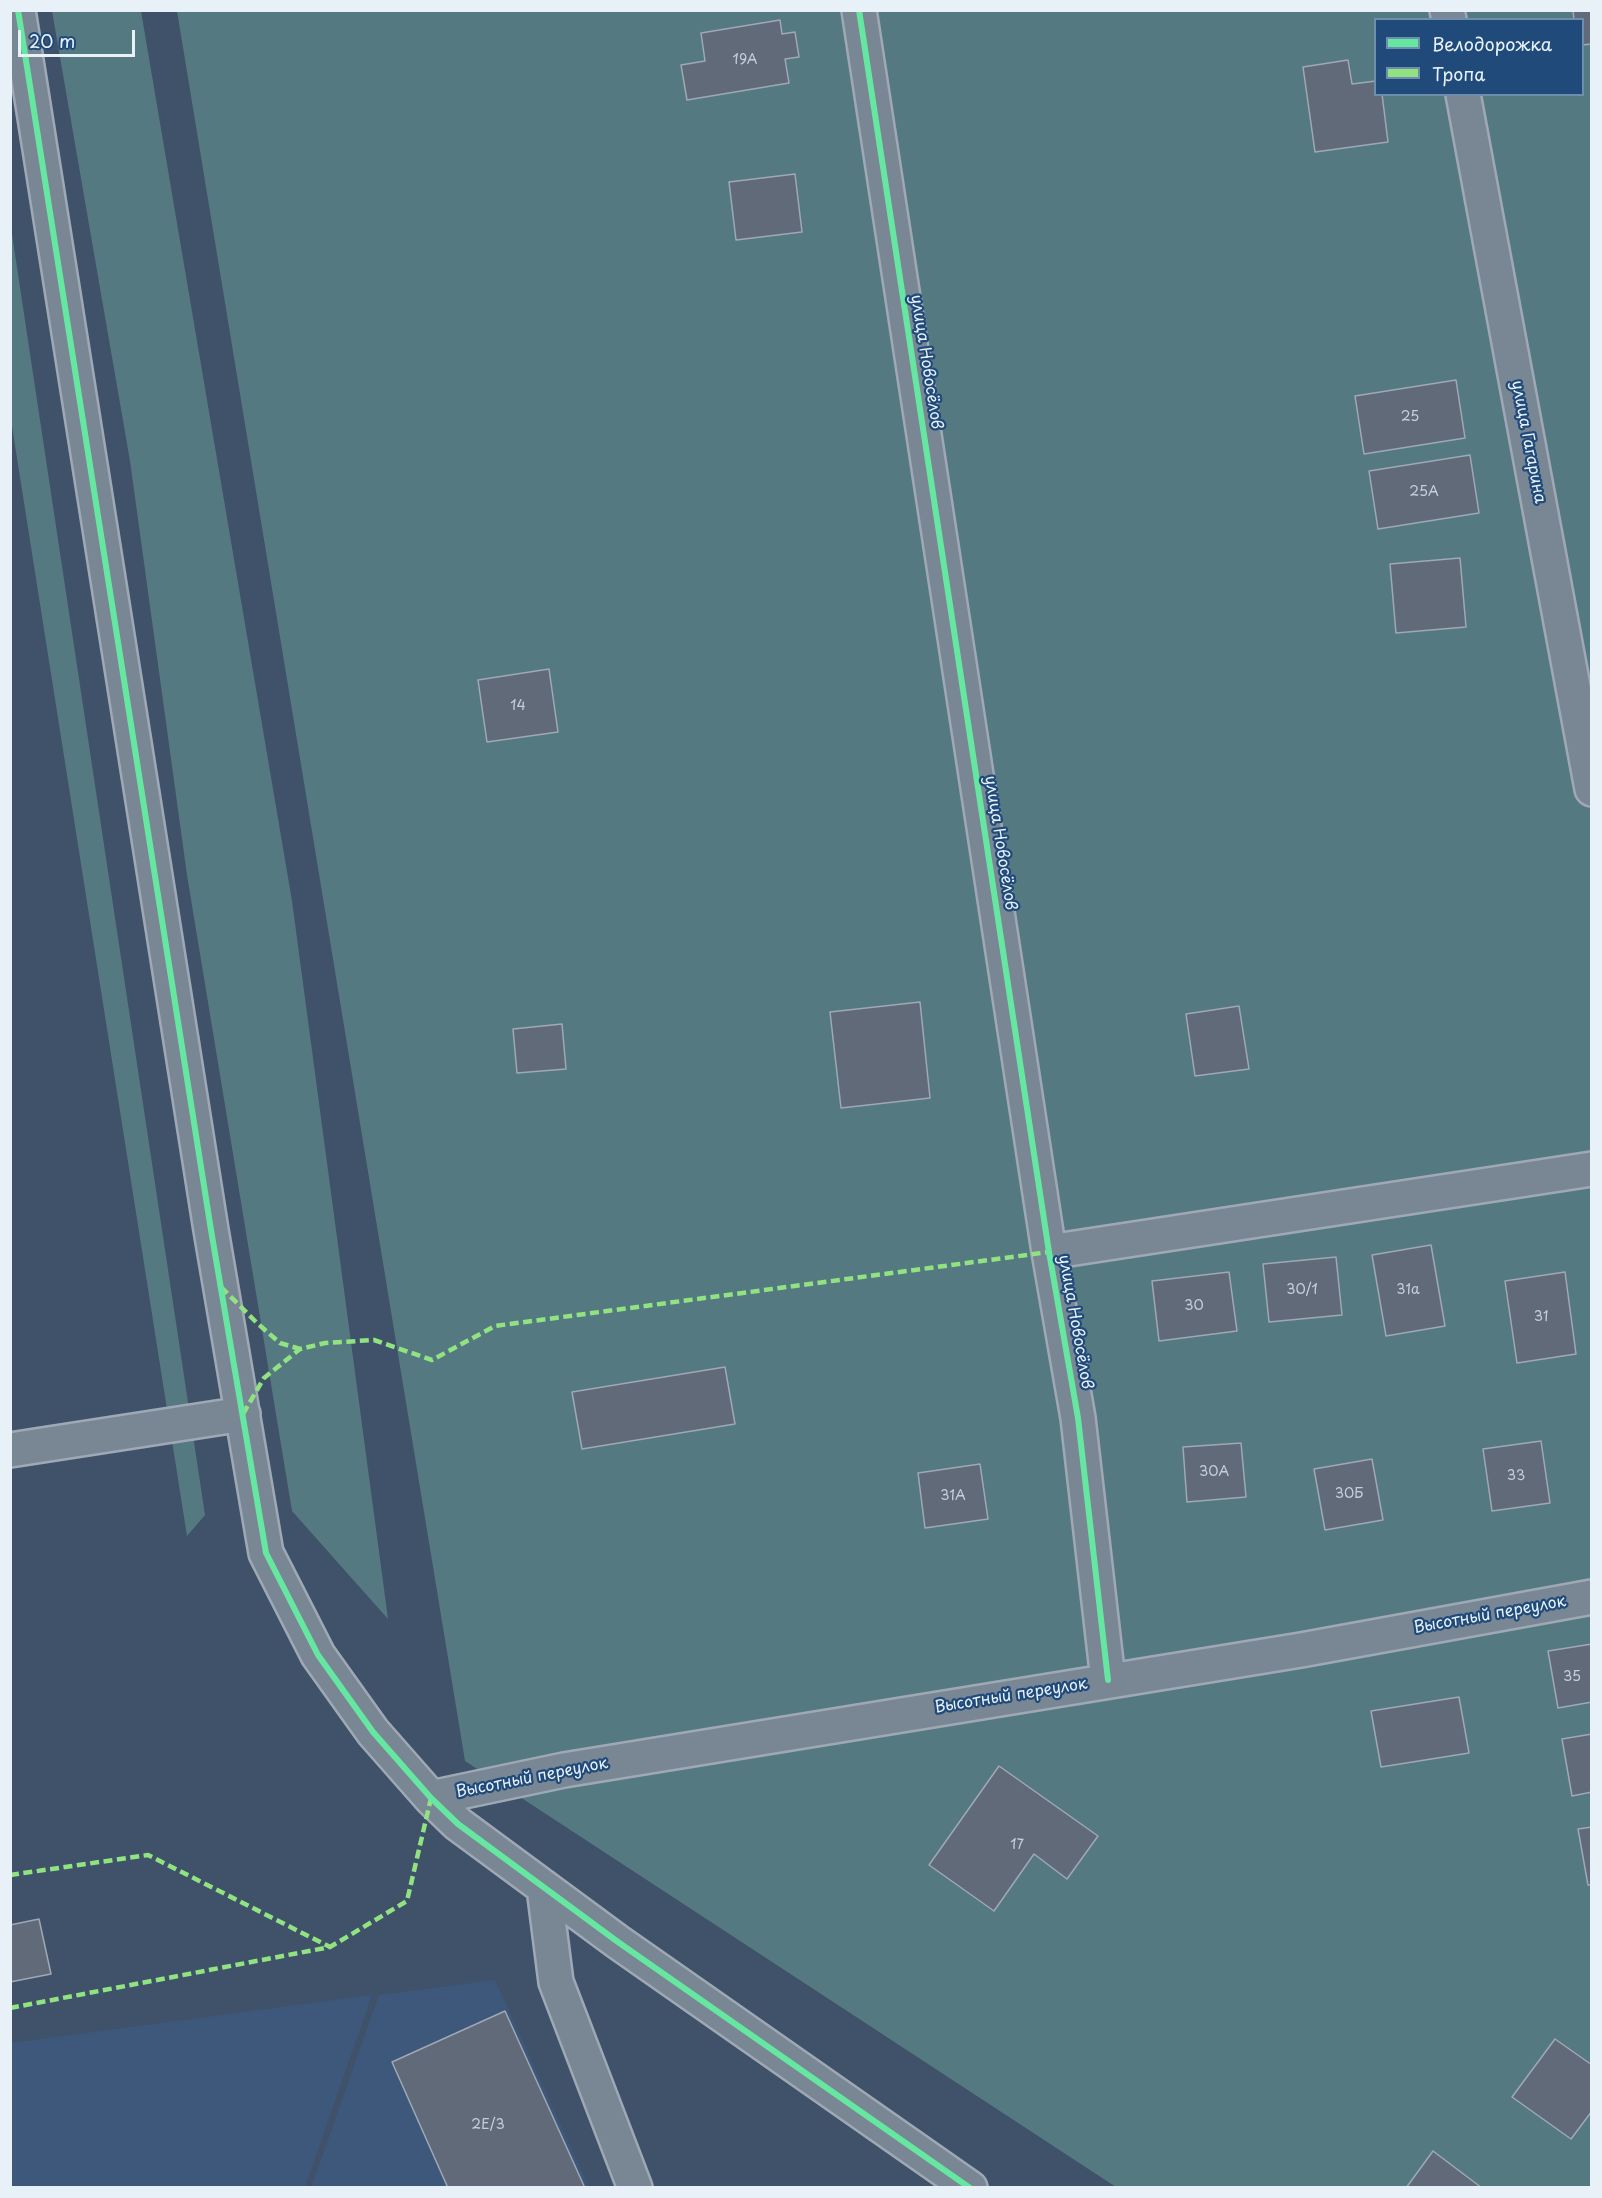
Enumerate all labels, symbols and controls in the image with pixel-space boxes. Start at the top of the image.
scale bar [21,18,138,56]
legend [1374,18,1584,96]
text: 20 m [29,27,75,54]
text: Велодорожка [1432,30,1552,57]
house number: 19А [733,52,757,68]
text: Тропа [1432,60,1485,87]
street label: улица Новосёлов [906,293,946,431]
street label: улица Гагарина [1507,379,1549,505]
house number: 25 [1401,409,1419,425]
house number: 25А [1409,484,1439,500]
house number: 14 [510,698,526,714]
street label: улица Новосёлов [980,774,1020,912]
street label: улица Новосёлов [1054,1253,1096,1391]
house number: 30/1 [1286,1282,1318,1298]
house number: 31а [1396,1282,1420,1298]
house number: 30 [1184,1298,1204,1314]
house number: 31 [1534,1309,1548,1325]
house number: 30А [1199,1464,1229,1480]
house number: 33 [1507,1468,1525,1484]
house number: 30Б [1335,1486,1363,1502]
house number: 31А [940,1488,966,1504]
street label: Высотный переулок [1412,1592,1568,1638]
house number: 35 [1563,1669,1581,1685]
street label: Высотный переулок [933,1674,1089,1718]
street label: Высотный переулок [454,1754,610,1802]
house number: 17 [1010,1837,1024,1853]
house number: 2Е/3 [471,2117,505,2133]

